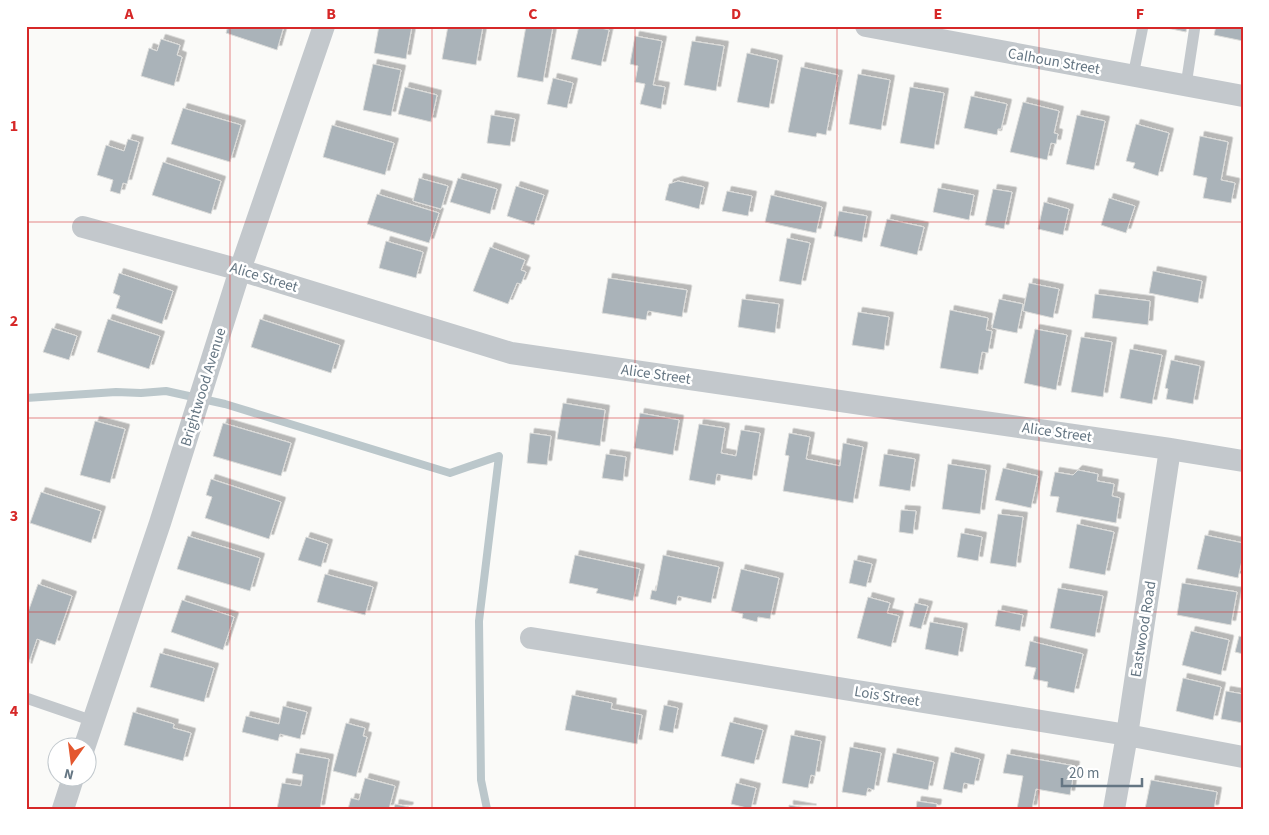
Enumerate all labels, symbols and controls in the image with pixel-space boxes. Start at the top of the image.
text: A [123,3,134,25]
text: B [326,3,336,25]
text: C [528,3,538,25]
text: D [731,3,741,25]
text: E [934,3,942,25]
text: F [1136,3,1144,25]
street label: Calhoun Street [1006,43,1102,80]
text: 1 [10,115,18,137]
street label: Alice Street [227,257,300,298]
text: 2 [10,310,18,332]
street label: Brightwood Avenue [175,325,232,449]
street label: Alice Street [620,359,692,390]
street label: Alice Street [1021,417,1093,448]
text: 3 [10,505,18,527]
street label: Eastwood Road [1126,580,1161,679]
street label: Lois Street [853,681,921,712]
text: 4 [10,700,19,722]
north arrow [48,738,98,788]
scale bar [1062,755,1142,787]
text: N [62,763,76,784]
text: 20 m [1069,763,1099,784]

